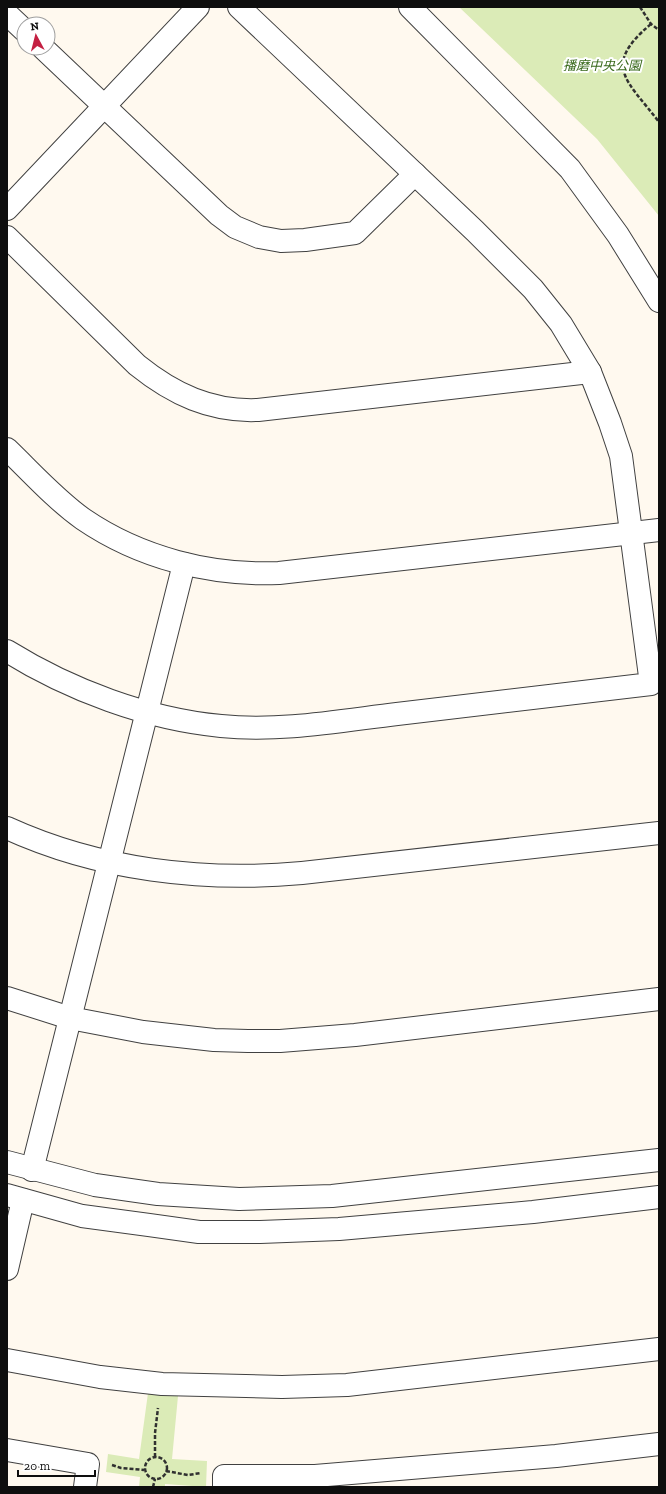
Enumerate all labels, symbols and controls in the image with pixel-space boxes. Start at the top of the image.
north arrow [16,16,56,56]
text: N [30,20,40,34]
park label: 播磨中央公園 [563,58,643,73]
scale bar [18,1452,95,1478]
text: 20 m [24,1459,51,1473]

